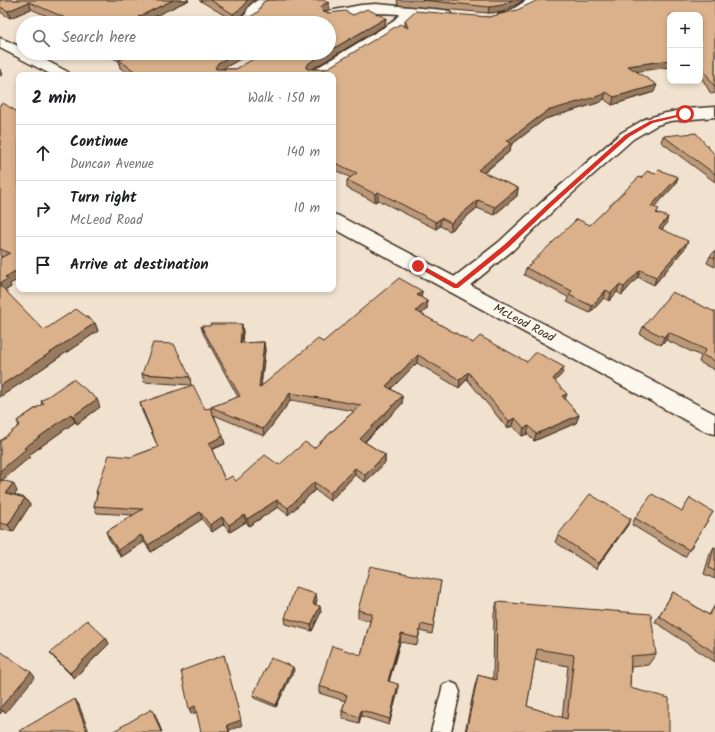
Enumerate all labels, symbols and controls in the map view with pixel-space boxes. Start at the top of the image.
map controls [667,12,703,84]
button: + [667,12,703,48]
search box [16,16,336,60]
text: Search here [62,26,136,50]
icon: search [30,27,52,49]
button: − [667,48,703,84]
text: 2 min [32,85,76,112]
text: Walk · 150 m [248,88,320,109]
route start [676,105,694,123]
text: Continue [70,130,128,154]
icon: ahead [32,142,54,164]
text: 140 m [287,142,320,163]
text: Duncan Avenue [70,154,154,175]
text: Turn right [70,186,137,210]
icon: right [32,198,54,220]
text: 10 m [294,198,320,219]
text: McLeod Road [70,210,143,231]
text: Arrive at destination [70,253,209,277]
icon: arrive [32,254,54,276]
route end [409,257,427,275]
street label: McLeod Road [490,299,559,348]

